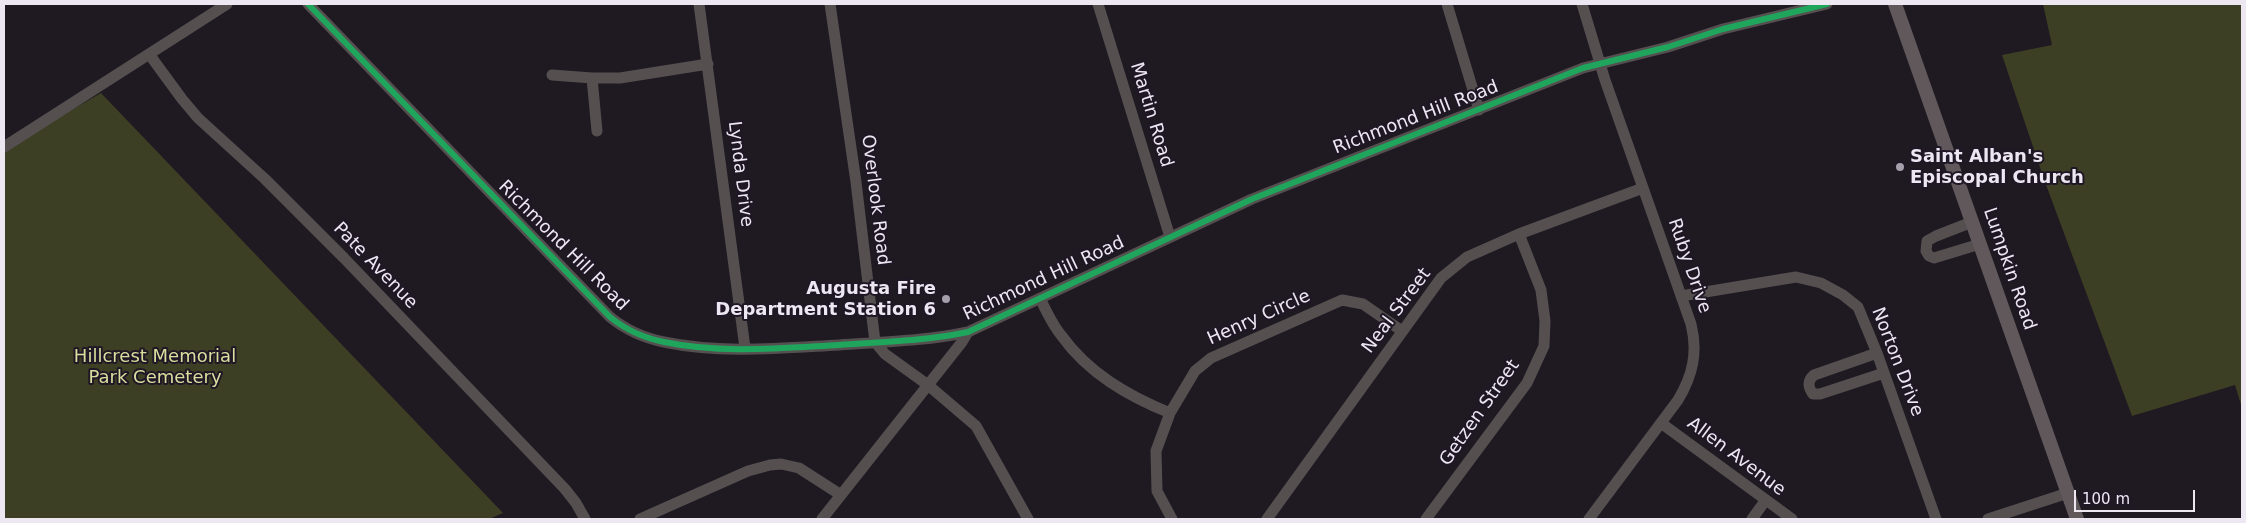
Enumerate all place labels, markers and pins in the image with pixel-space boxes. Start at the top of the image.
place label: Saint Alban's Episcopal Church [1910,146,2084,188]
marker: Saint Alban's Episcopal Church [1894,161,1906,173]
place label: Augusta Fire Department Station 6 [715,278,936,320]
marker: Augusta Fire Department Station 6 [940,293,952,305]

